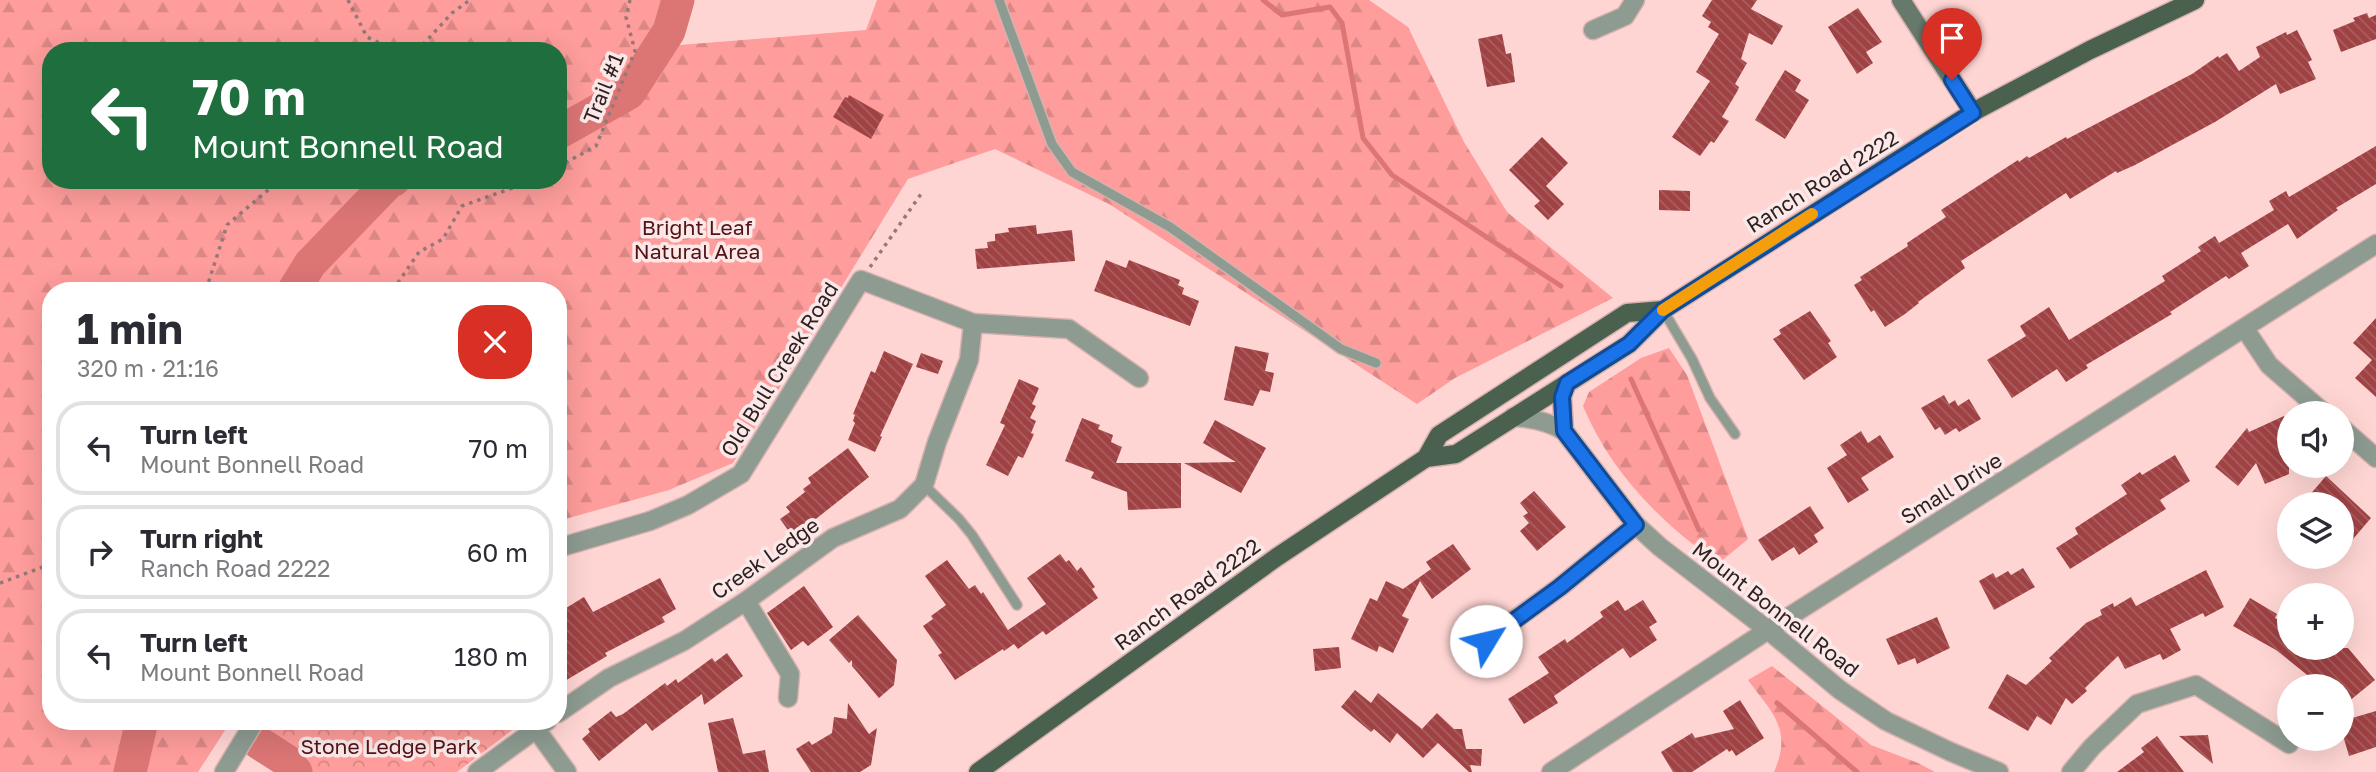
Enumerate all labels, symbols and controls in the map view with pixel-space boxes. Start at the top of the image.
pin [1922,8,1982,80]
icon: arrive [1933,19,1971,57]
street label: Trail #1 [577,49,629,127]
text: 70 m [192,67,306,126]
icon: left [77,70,168,161]
street label: Ranch Road 2222 [1741,124,1903,238]
text: Mount Bonnell Road [192,127,504,165]
park label: Bright Leaf Natural Area [634,214,760,264]
street label: Old Bull Creek Road [715,277,843,461]
text: 1 min [77,303,183,353]
button: close [458,305,532,379]
text: 320 m · 21:16 [77,354,219,382]
map controls [2277,401,2354,751]
button: sound [2277,401,2354,478]
text: Turn left [140,419,248,450]
icon: left [81,429,119,467]
text: 70 m [469,433,528,464]
street label: Small Drive [1896,447,2006,529]
text: Mount Bonnell Road [140,450,364,478]
button: layers [2277,492,2354,569]
street label: Creek Ledge [706,511,824,605]
text: Turn right [140,523,263,554]
street label: Ranch Road 2222 [1109,532,1265,656]
icon: right [81,533,119,571]
street label: Mount Bonnell Road [1687,536,1865,682]
text: 60 m [467,537,528,568]
text: Ranch Road 2222 [140,554,330,582]
button: + [2277,583,2354,660]
position arrow [1449,604,1523,678]
text: Turn left [140,627,248,658]
icon: left [81,637,119,675]
text: 180 m [454,641,528,672]
text: Mount Bonnell Road [140,658,364,686]
button: − [2277,674,2354,751]
park label: Stone Ledge Park [300,733,478,759]

